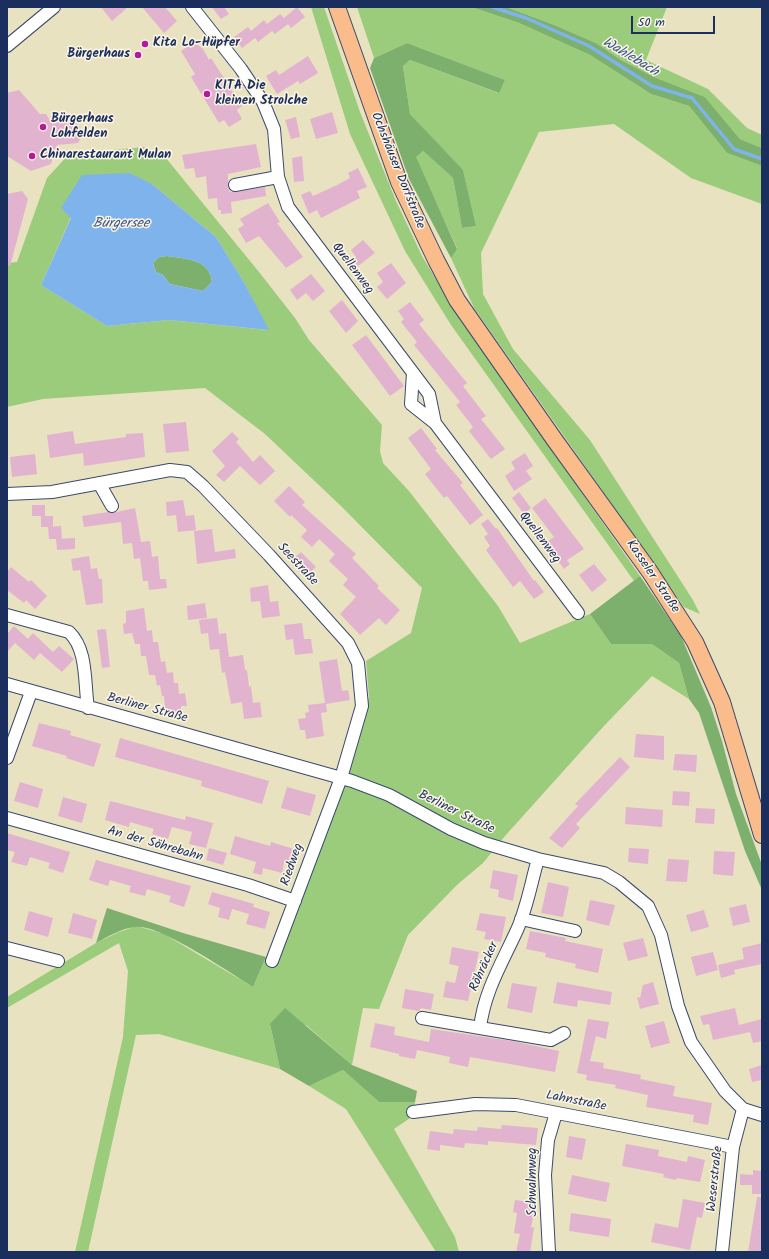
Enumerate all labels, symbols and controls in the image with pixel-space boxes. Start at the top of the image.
scale bar [633,8,717,34]
text: 50 m [638,13,665,32]
water label: Wahlebach [599,35,661,81]
place label: Kita Lo-Hüpfer [153,36,240,52]
marker: Kita Lo-Hüpfer [140,39,150,49]
place label: Bürgerhaus [67,47,130,63]
marker: Bürgerhaus [133,50,143,60]
place label: KITA Die kleinen Strolche [215,79,307,110]
marker: KITA Die kleinen Strolche [202,89,212,99]
street label: Ochshäuser Dorfstraße [366,110,428,232]
place label: Bürgerhaus Lohfelden [51,112,114,143]
marker: Bürgerhaus Lohfelden [38,122,48,132]
place label: Chinarestaurant Mulan [40,148,171,164]
marker: Chinarestaurant Mulan [27,151,37,161]
water label: Bürgersee [93,217,149,233]
street label: Quellenweg [328,240,376,298]
street label: Quellenweg [515,509,563,567]
street label: Kasseler Straße [622,537,682,617]
street label: Seestraße [273,540,321,590]
street label: Berliner Straße [105,691,189,727]
street label: Berliner Straße [415,788,497,838]
street label: An der Söhrebahn [105,824,205,866]
street label: Riedweg [278,842,308,888]
street label: Röhräcker [467,940,503,994]
street label: Lahnstraße [544,1088,608,1116]
street label: Weserstraße [705,1145,727,1213]
street label: Schwalmweg [526,1148,542,1216]

